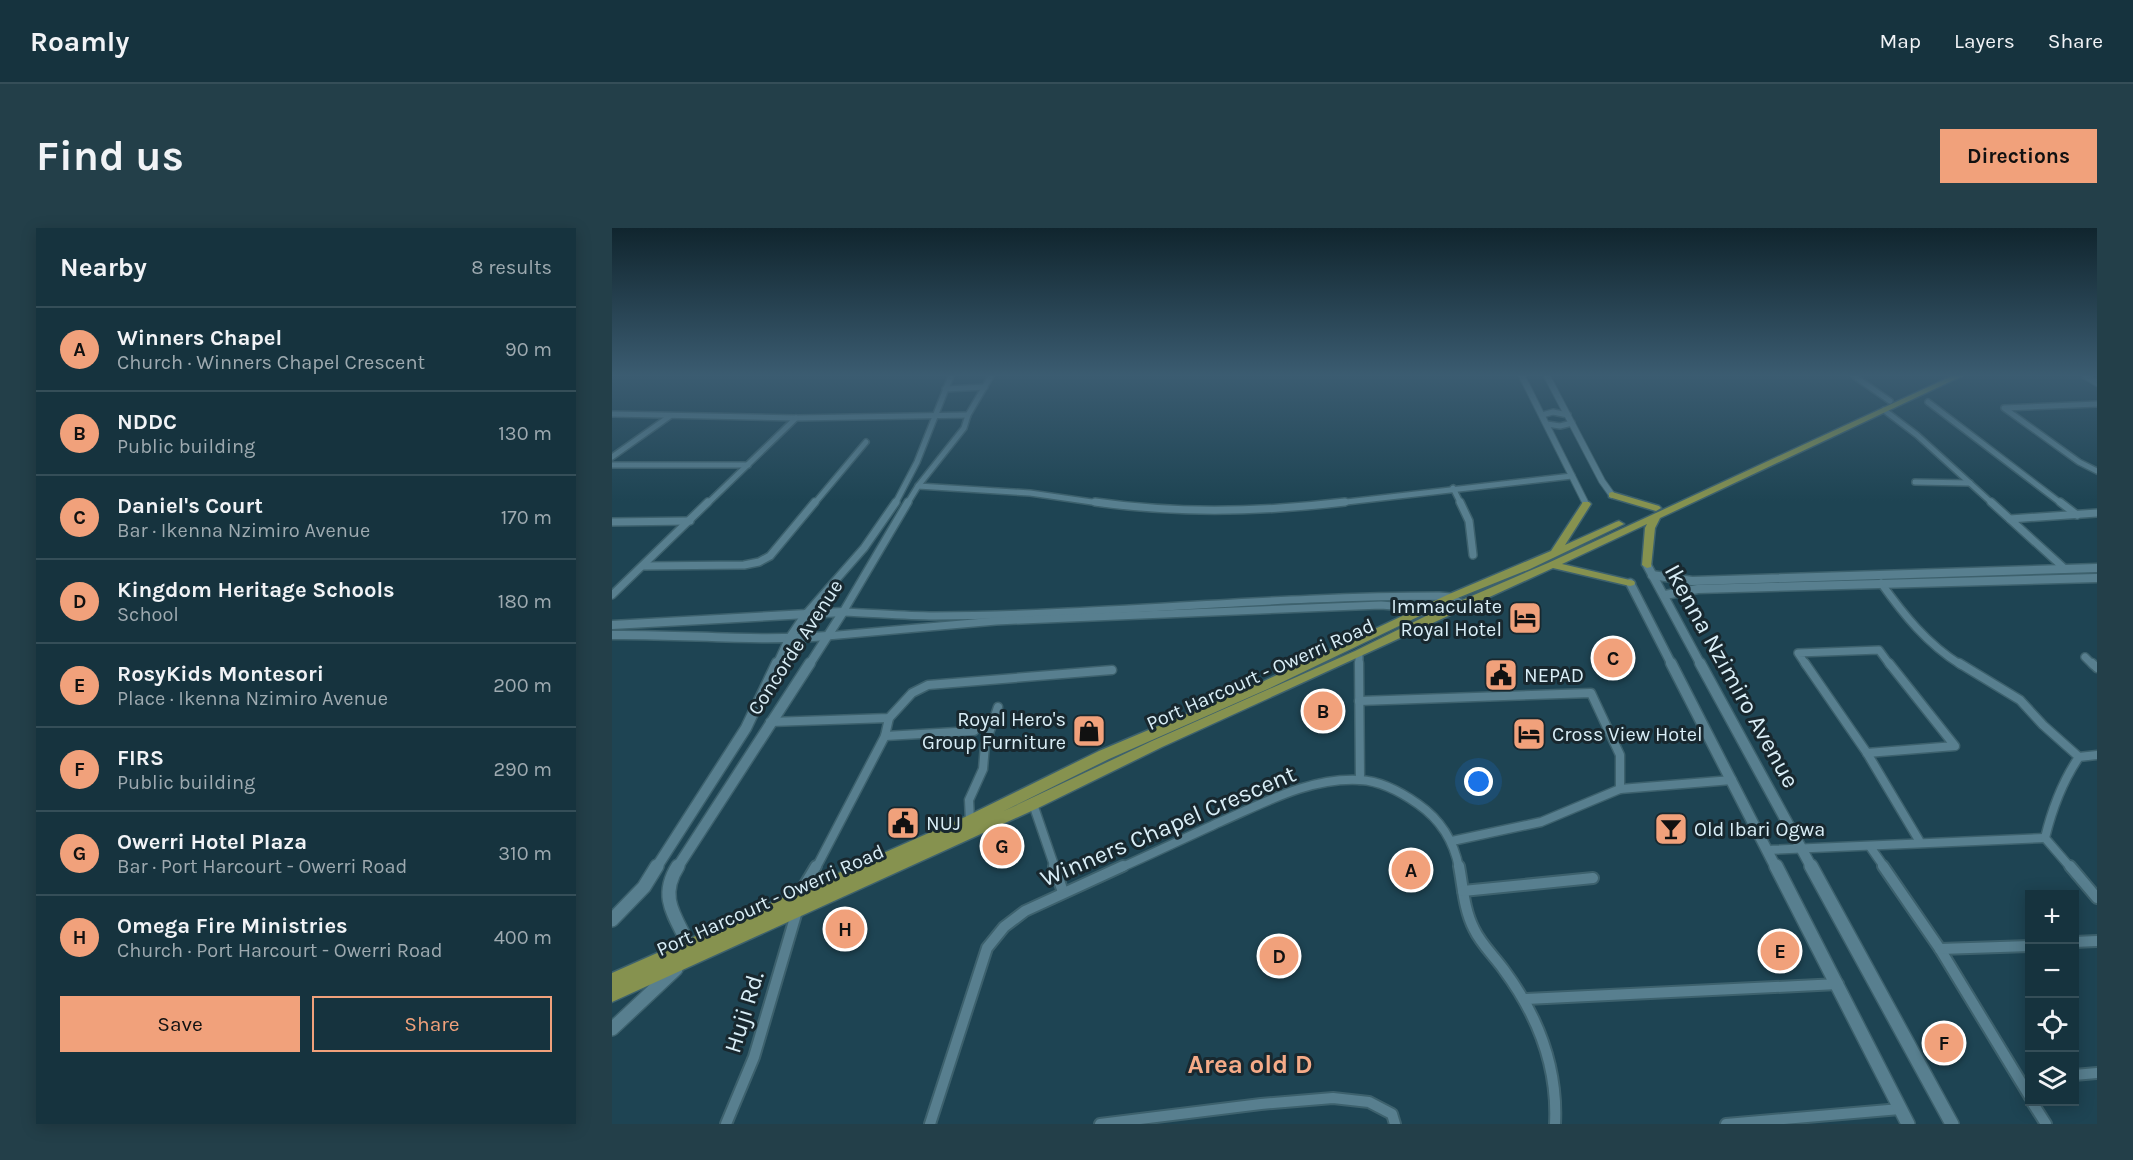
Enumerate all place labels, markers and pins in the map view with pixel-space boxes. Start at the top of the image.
place label: Immaculate Royal Hotel [1391,595,1502,641]
hotel icon: Immaculate Royal Hotel [1507,600,1543,636]
pin: C [1594,636,1632,680]
public building icon: NEPAD [1483,657,1519,693]
place label: NEPAD [1524,664,1584,687]
pin: B [1304,688,1342,734]
place label: Royal Hero's Group Furniture [922,708,1066,754]
shop icon: Royal Hero's Group Furniture [1071,713,1107,749]
hotel icon: Cross View Hotel [1511,716,1547,752]
place label: Cross View Hotel [1552,723,1703,746]
public building icon: NUJ [885,805,921,841]
bar icon: Old Ibari Ogwa [1653,811,1689,847]
place label: NUJ [926,812,961,835]
place label: Old Ibari Ogwa [1694,818,1825,841]
pin: G [982,824,1022,868]
pin: A [1392,848,1430,892]
pin: H [826,906,864,952]
pin: E [1760,928,1800,974]
pin: D [1260,934,1298,978]
pin: F [1924,1020,1964,1066]

